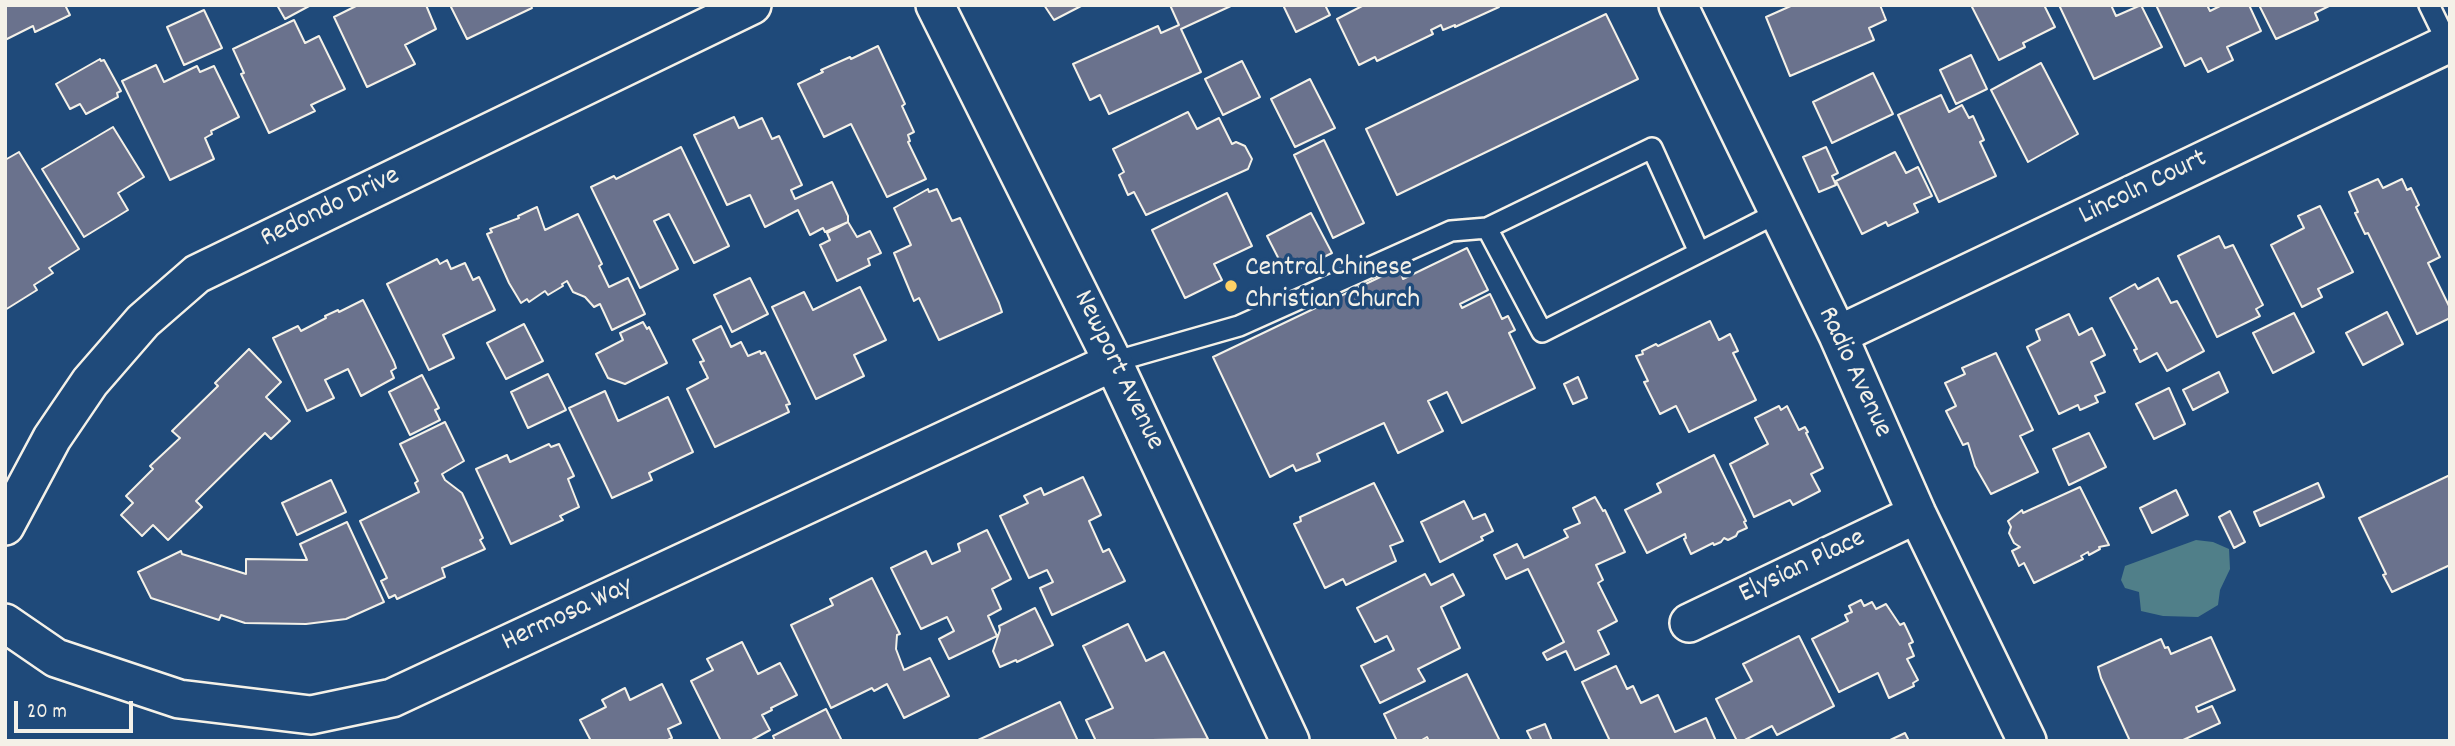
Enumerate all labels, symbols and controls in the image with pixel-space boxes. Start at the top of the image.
street label: Lincoln Court [2074,144,2214,234]
street label: Redondo Drive [256,161,406,257]
place label: Central Chinese Christian Church [1245,253,1420,319]
marker: Central Chinese Christian Church [1223,278,1239,294]
street label: Newport Avenue [1064,286,1170,456]
street label: Radio Avenue [1808,302,1898,444]
street label: Elysian Place [1734,523,1872,613]
street label: Hermosa Way [497,571,639,661]
scale bar [18,686,136,730]
text: 20 m [27,698,67,728]

